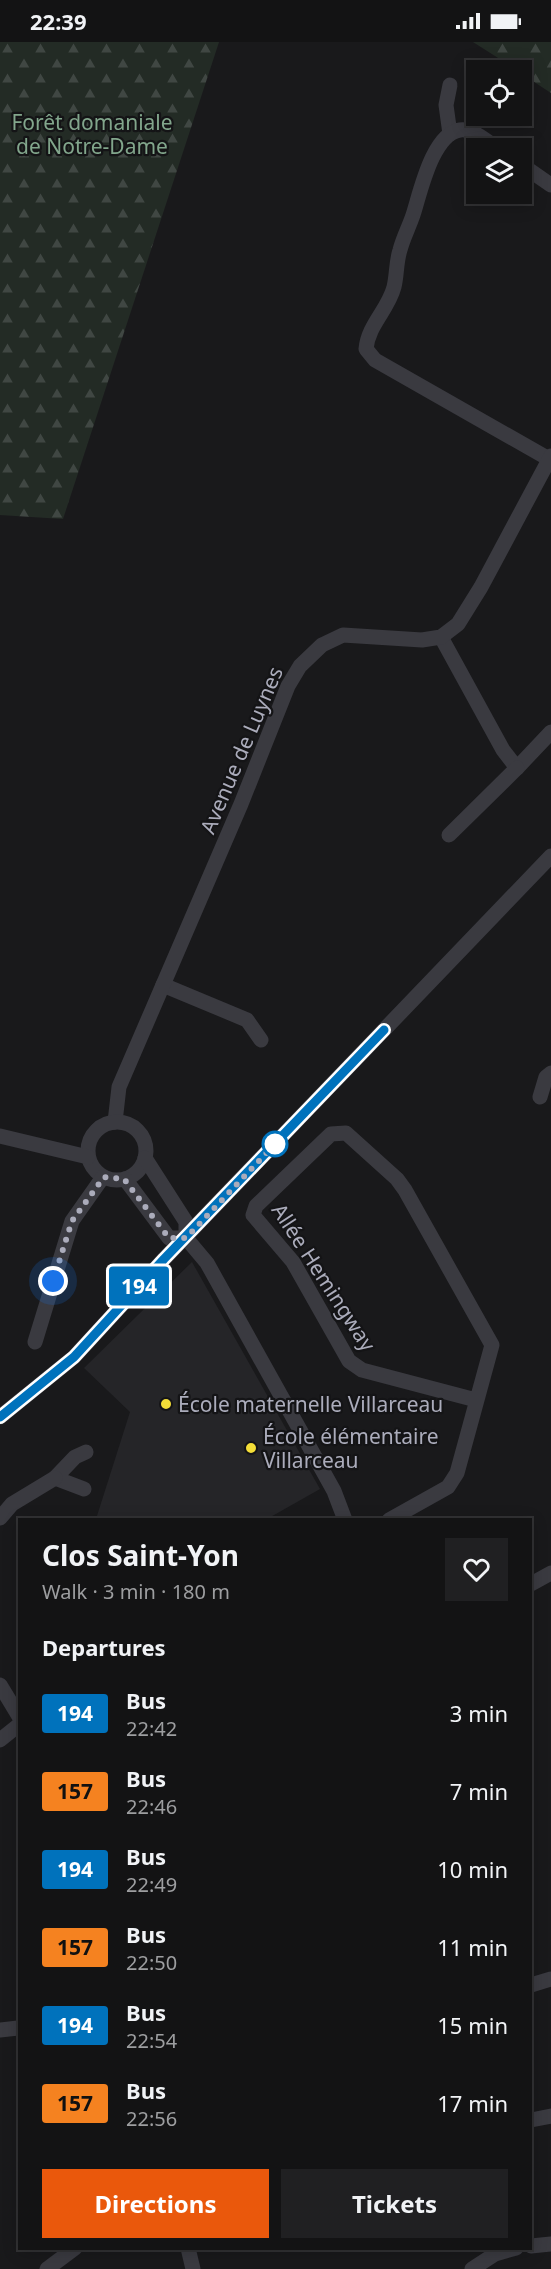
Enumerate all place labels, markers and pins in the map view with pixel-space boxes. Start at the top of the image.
unlabelled marker [262,1131,288,1157]
place label: École maternelle Villarceau [178,1390,443,1418]
marker: École maternelle Villarceau [159,1397,173,1411]
place label: École élémentaire Villarceau [263,1422,439,1474]
marker: École élémentaire Villarceau [244,1441,258,1455]

